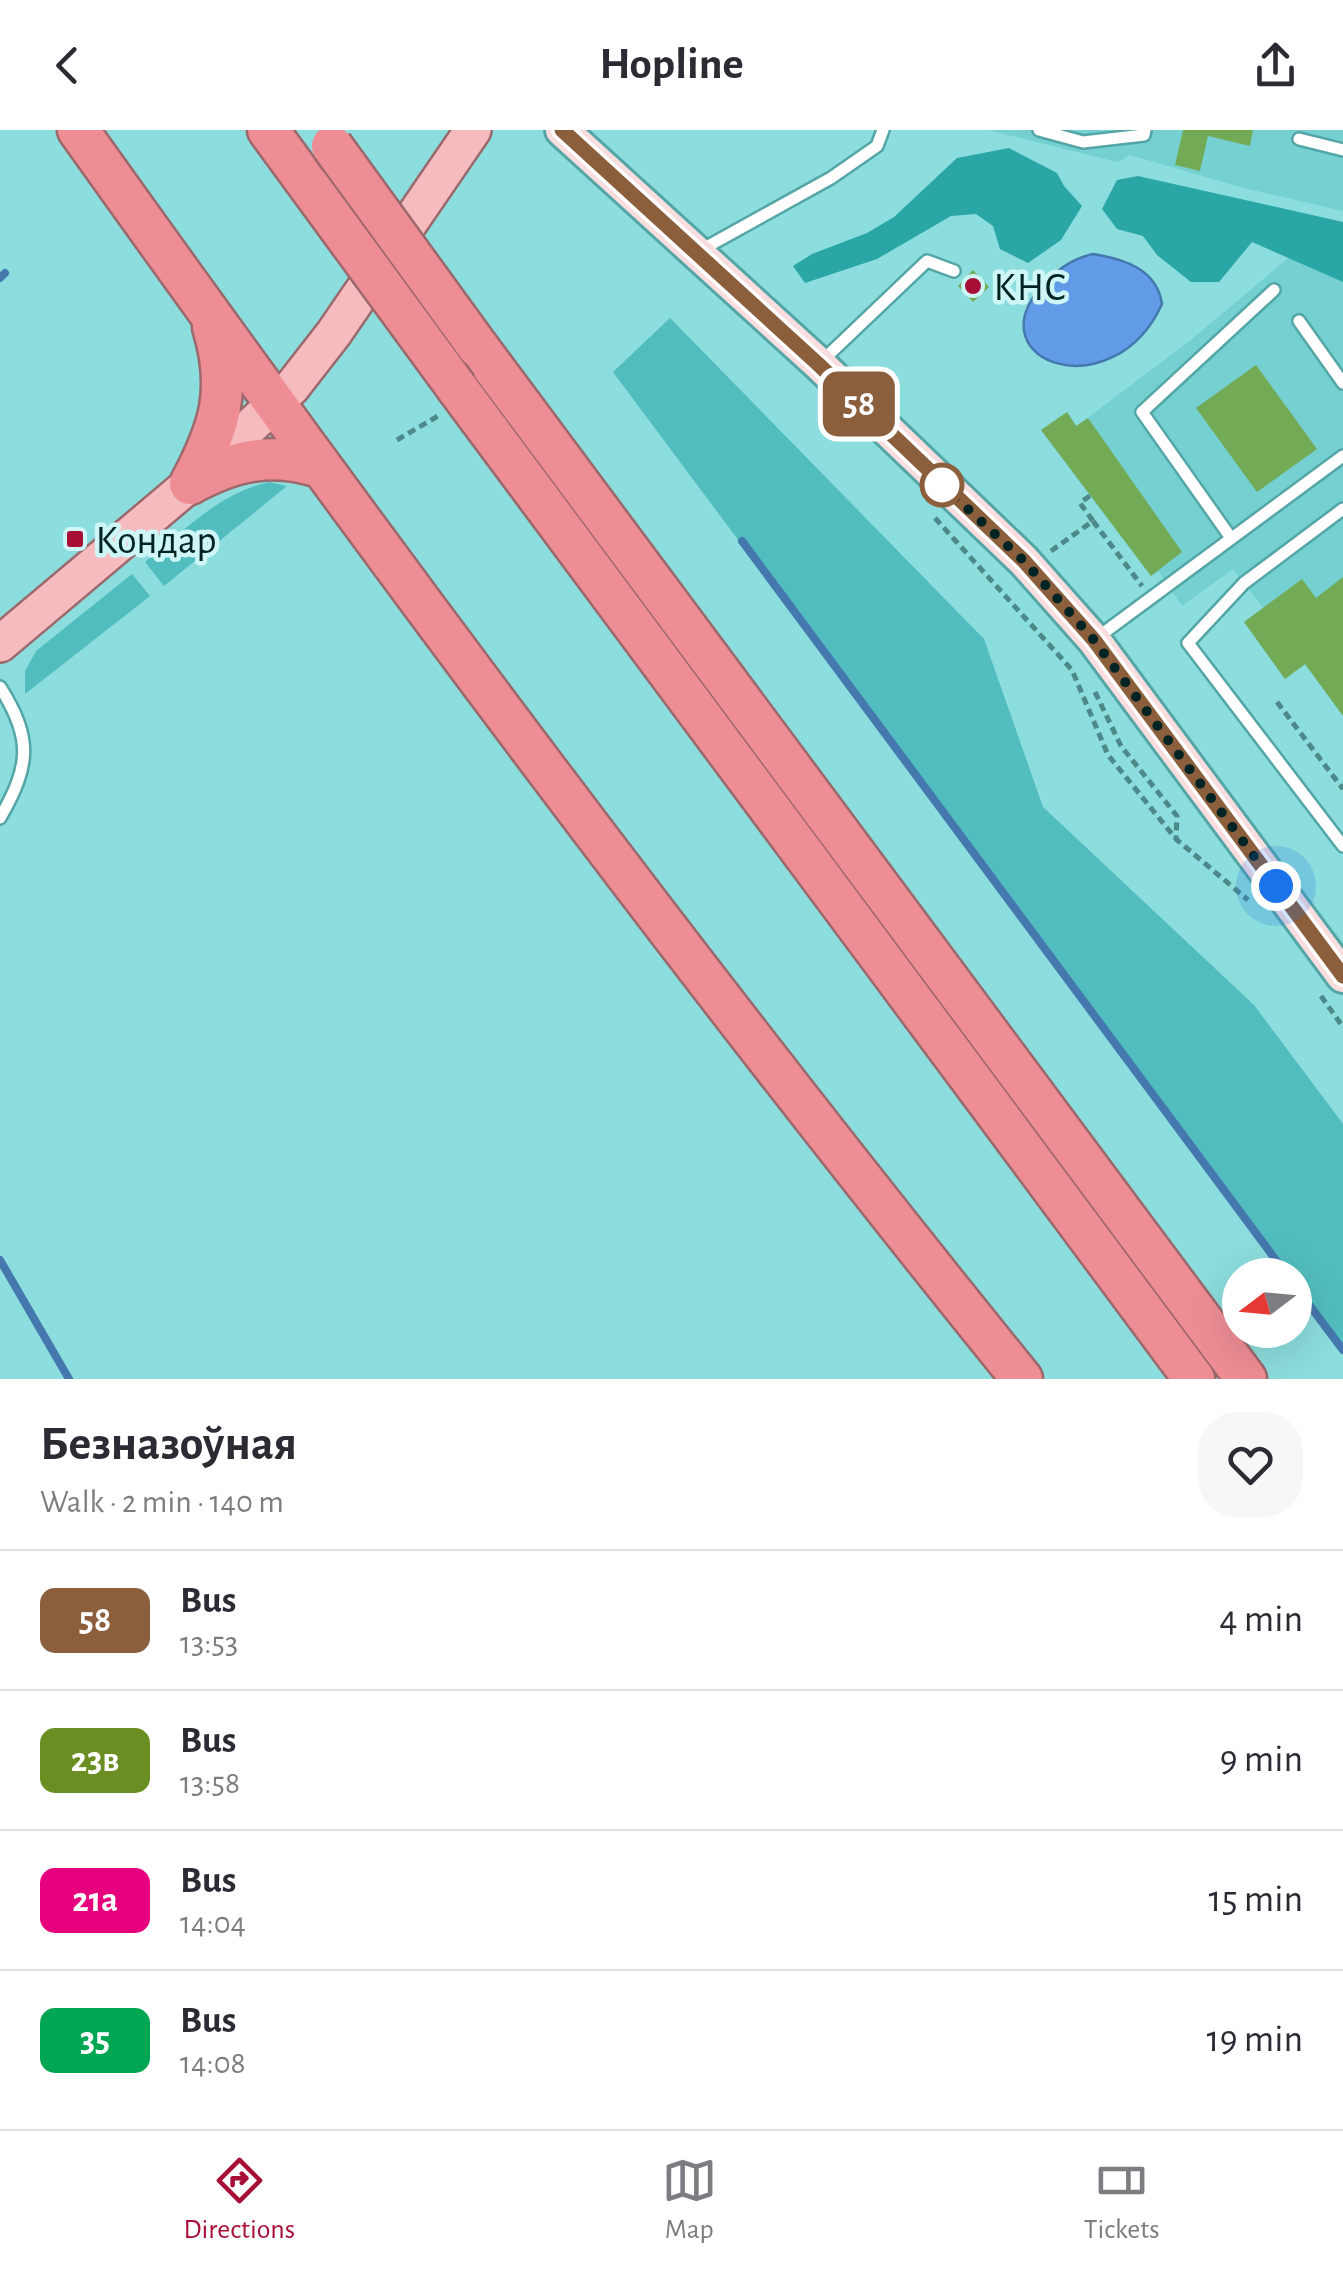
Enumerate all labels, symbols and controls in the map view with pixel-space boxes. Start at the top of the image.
icon: back [40,38,95,93]
icon: share [1248,38,1303,93]
text: Hopline [599,42,744,87]
place label: КНС [993,268,1066,308]
marker: КНС [962,275,984,297]
line badge: 58 [814,372,904,436]
text: 58 [843,387,875,422]
unlabelled marker [921,464,963,506]
place label: Кондар [95,521,217,561]
marker: Кондар [64,528,86,550]
your location [1251,861,1301,911]
north arrow [1222,1258,1312,1348]
map controls [1222,1258,1312,1348]
button: heart [1198,1412,1303,1517]
text: Безназоўная [40,1421,297,1469]
text: Walk · 2 min · 140 m [40,1486,284,1518]
text: Bus [180,1582,236,1620]
text: 4 min [1219,1601,1303,1639]
text: 58 [79,1603,111,1638]
text: 13:53 [180,1627,238,1659]
text: Bus [180,1722,236,1760]
text: 9 min [1220,1741,1303,1779]
text: 23в [71,1743,119,1778]
text: 13:58 [180,1767,240,1799]
text: Bus [180,1862,236,1900]
text: 15 min [1209,1881,1303,1919]
text: 21а [72,1883,118,1918]
text: 14:04 [180,1907,246,1939]
text: Bus [180,2002,236,2040]
text: 19 min [1207,2021,1303,2059]
text: 35 [80,2023,110,2058]
text: 14:08 [180,2047,246,2079]
tab: Directions [183,2153,295,2247]
tab: Map [662,2153,717,2247]
tab: Tickets [1084,2153,1160,2247]

